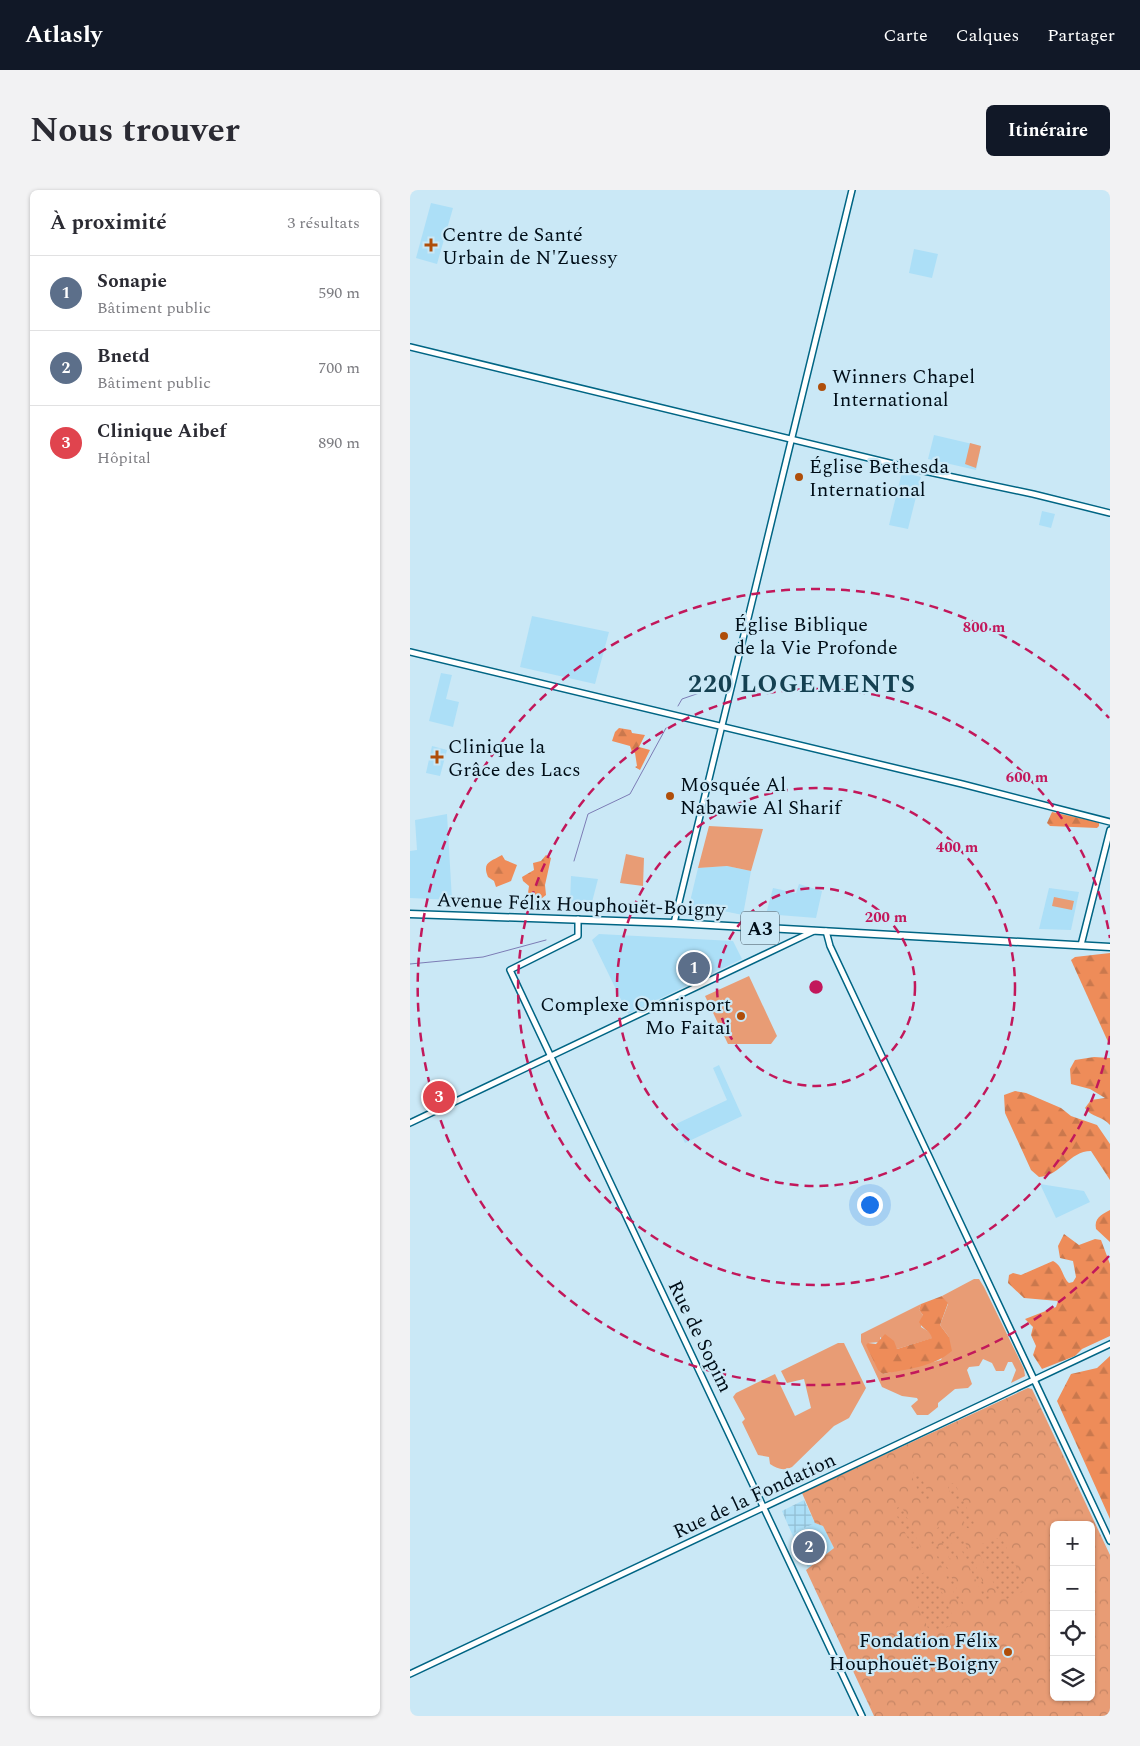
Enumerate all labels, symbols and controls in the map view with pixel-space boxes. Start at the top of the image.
text: Atlasly [25,17,102,53]
text: Carte [884,22,928,49]
text: Calques [956,22,1019,49]
text: Partager [1047,22,1115,49]
text: Nous trouver [30,104,240,157]
button: Itinéraire [986,105,1110,156]
text: À proximité [50,207,167,239]
text: 3 résultats [287,211,360,235]
place label: Centre de Santé Urbain de N'Zuessy [442,220,618,273]
marker: Centre de Santé Urbain de N'Zuessy [424,238,438,252]
text: Sonapie [97,267,167,296]
text: 1 [62,281,70,305]
text: 590 m [318,281,360,305]
text: Bâtiment public [97,296,211,320]
text: Bnetd [97,342,150,371]
text: 2 [62,356,70,380]
text: 700 m [318,356,360,380]
place label: Winners Chapel International [832,362,975,415]
text: Bâtiment public [97,371,211,395]
marker: Winners Chapel International [816,381,828,393]
text: Clinique Aibef [97,417,226,446]
text: 3 [62,431,70,455]
text: 890 m [318,431,360,455]
text: Hôpital [97,446,151,470]
place label: Église Bethesda International [809,452,949,505]
marker: Église Bethesda International [793,471,805,483]
place label: Église Biblique de la Vie Profonde [734,610,898,663]
text: 800 m [963,616,1006,639]
marker: Église Biblique de la Vie Profonde [718,630,730,642]
district label: 220 LOGEMENTS [688,666,916,704]
place label: Clinique la Grâce des Lacs [448,732,581,785]
marker: Clinique la Grâce des Lacs [430,750,444,764]
text: 600 m [1006,766,1049,789]
place label: Mosquée Al Nabawie Al Sharif [680,770,843,823]
marker: Mosquée Al Nabawie Al Sharif [664,790,676,802]
text: 400 m [936,836,979,859]
street label: Avenue Félix Houphouët-Boigny [436,885,727,925]
text: 200 m [865,906,908,929]
road number: A3 [741,911,779,944]
pin: 1 [678,949,710,987]
centre of rings [807,978,825,996]
place label: Complexe Omnisport Mo Faitai [540,990,731,1043]
marker: Complexe Omnisport Mo Faitai [735,1010,747,1022]
pin: 3 [423,1078,455,1116]
your location [857,1192,883,1218]
street label: Rue de Sopim [660,1275,740,1398]
street label: Rue de la Fondation [668,1445,841,1547]
map controls [1050,1521,1095,1701]
button: + [1050,1521,1095,1566]
pin: 2 [793,1528,825,1566]
button: − [1050,1566,1095,1611]
button: locate [1050,1611,1095,1656]
place label: Fondation Félix Houphouët-Boigny [829,1626,999,1679]
marker: Fondation Félix Houphouët-Boigny [1002,1646,1014,1658]
button: layers [1050,1656,1095,1701]

